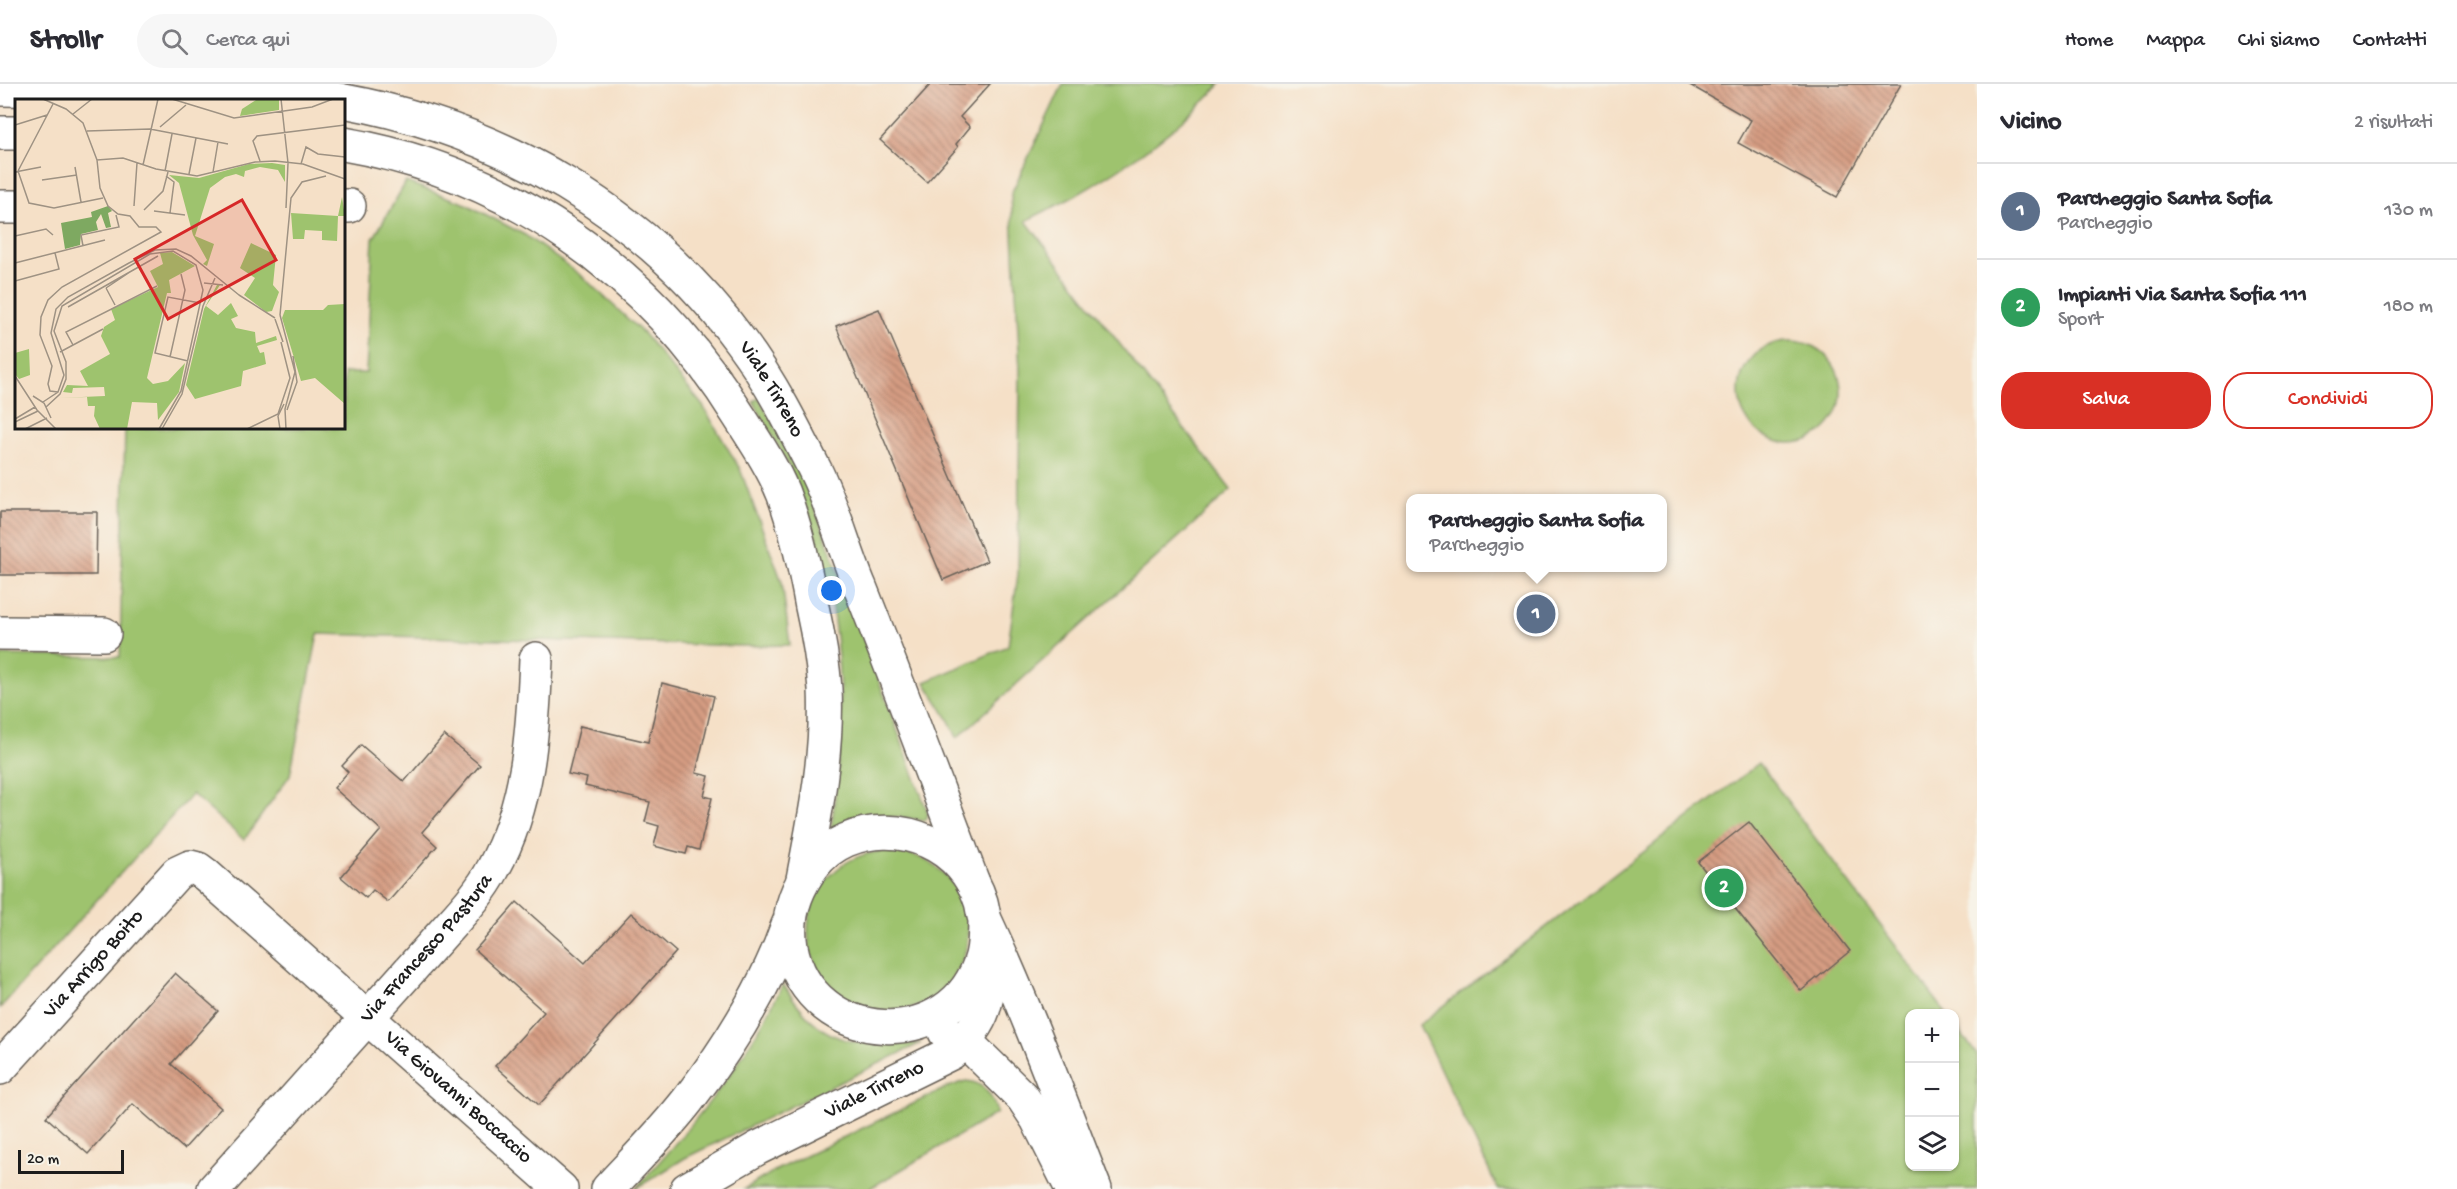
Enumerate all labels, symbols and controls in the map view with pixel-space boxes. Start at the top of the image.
search box [137,14,557,68]
text: Strollr [30,25,101,58]
icon: search [158,25,191,58]
text: Cerca qui [206,28,290,54]
text: Home [2065,29,2113,54]
text: Mappa [2146,29,2205,54]
text: Chi siamo [2238,29,2320,54]
text: Contatti [2353,29,2427,54]
inset map [15,99,345,429]
text: Vicino [2001,108,2061,139]
text: 2 risultati [2354,112,2433,135]
text: Parcheggio Santa Sofia [2058,187,2272,213]
text: 1 [2016,200,2025,223]
text: 130 m [2384,200,2433,223]
text: Parcheggio [2058,213,2153,236]
text: Impianti Via Santa Sofia 111 [2058,283,2307,309]
text: 2 [2016,296,2025,319]
text: 180 m [2384,296,2433,319]
text: Sport [2058,309,2103,332]
street label: Viale Tirreno [732,336,809,442]
button: Salva [2001,372,2211,429]
button: Condividi [2223,372,2433,429]
popup [1406,494,1667,572]
text: Parcheggio Santa Sofia [1430,509,1643,535]
text: Parcheggio [1430,535,1524,558]
your location [817,576,846,605]
pin: 1 [1516,592,1556,636]
pin: 2 [1704,866,1744,910]
street label: Via Francesco Pastura [355,869,500,1030]
street label: Via Arrigo Boito [38,905,150,1025]
map controls [1905,1009,1959,1171]
button: + [1905,1009,1959,1063]
street label: Via Giovanni Boccaccio [378,1025,537,1170]
street label: Viale Tirreno [820,1056,929,1126]
button: − [1905,1063,1959,1117]
button: layers [1905,1117,1959,1171]
scale bar [18,1147,124,1174]
text: 20 m [27,1151,59,1170]

